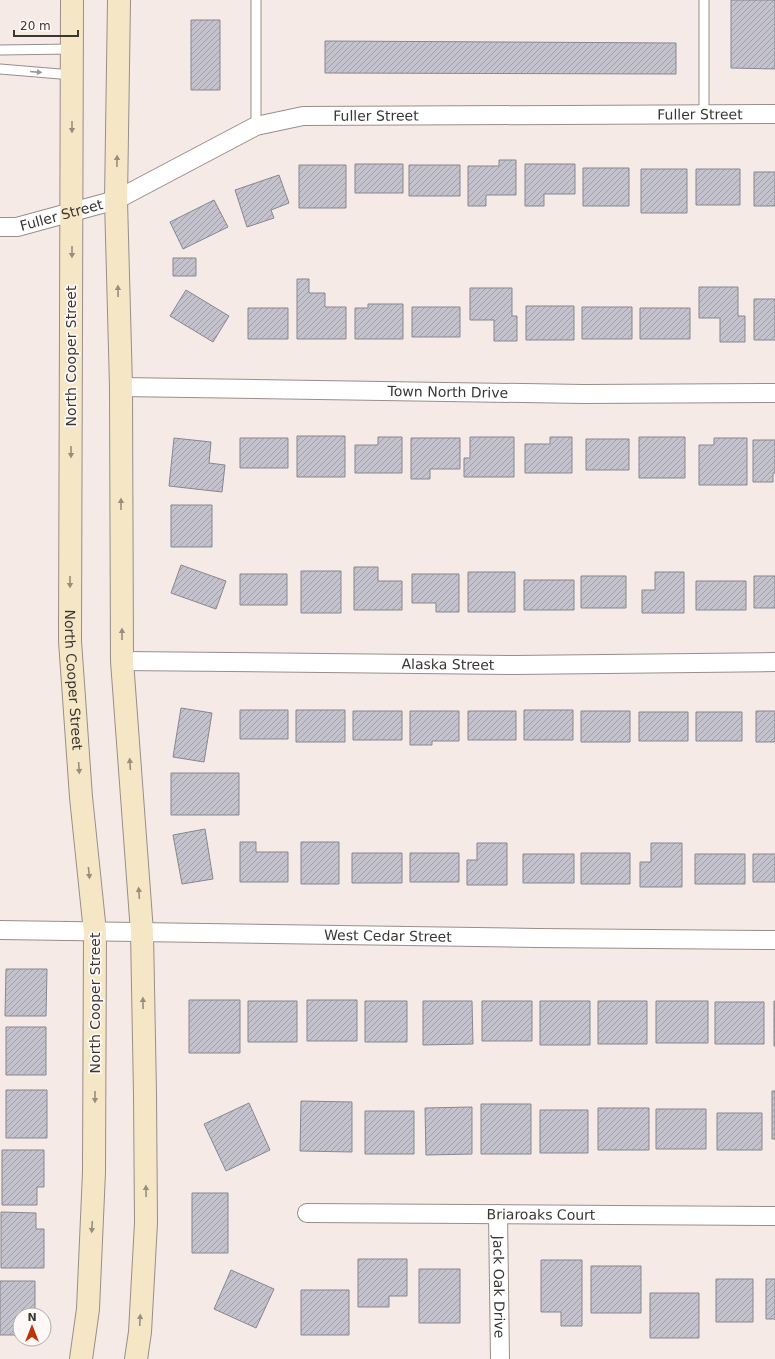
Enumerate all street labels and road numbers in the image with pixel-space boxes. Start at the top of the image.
street label: Fuller Street [657,106,743,122]
street label: Fuller Street [333,108,419,124]
street label: Fuller Street [18,196,105,234]
street label: North Cooper Street [63,285,79,426]
street label: Town North Drive [387,383,508,401]
street label: North Cooper Street [62,610,86,751]
street label: Alaska Street [401,656,495,673]
street label: West Cedar Street [324,927,452,945]
street label: North Cooper Street [87,932,103,1073]
street label: Briaroaks Court [487,1206,596,1223]
street label: Jack Oak Drive [490,1235,508,1338]

